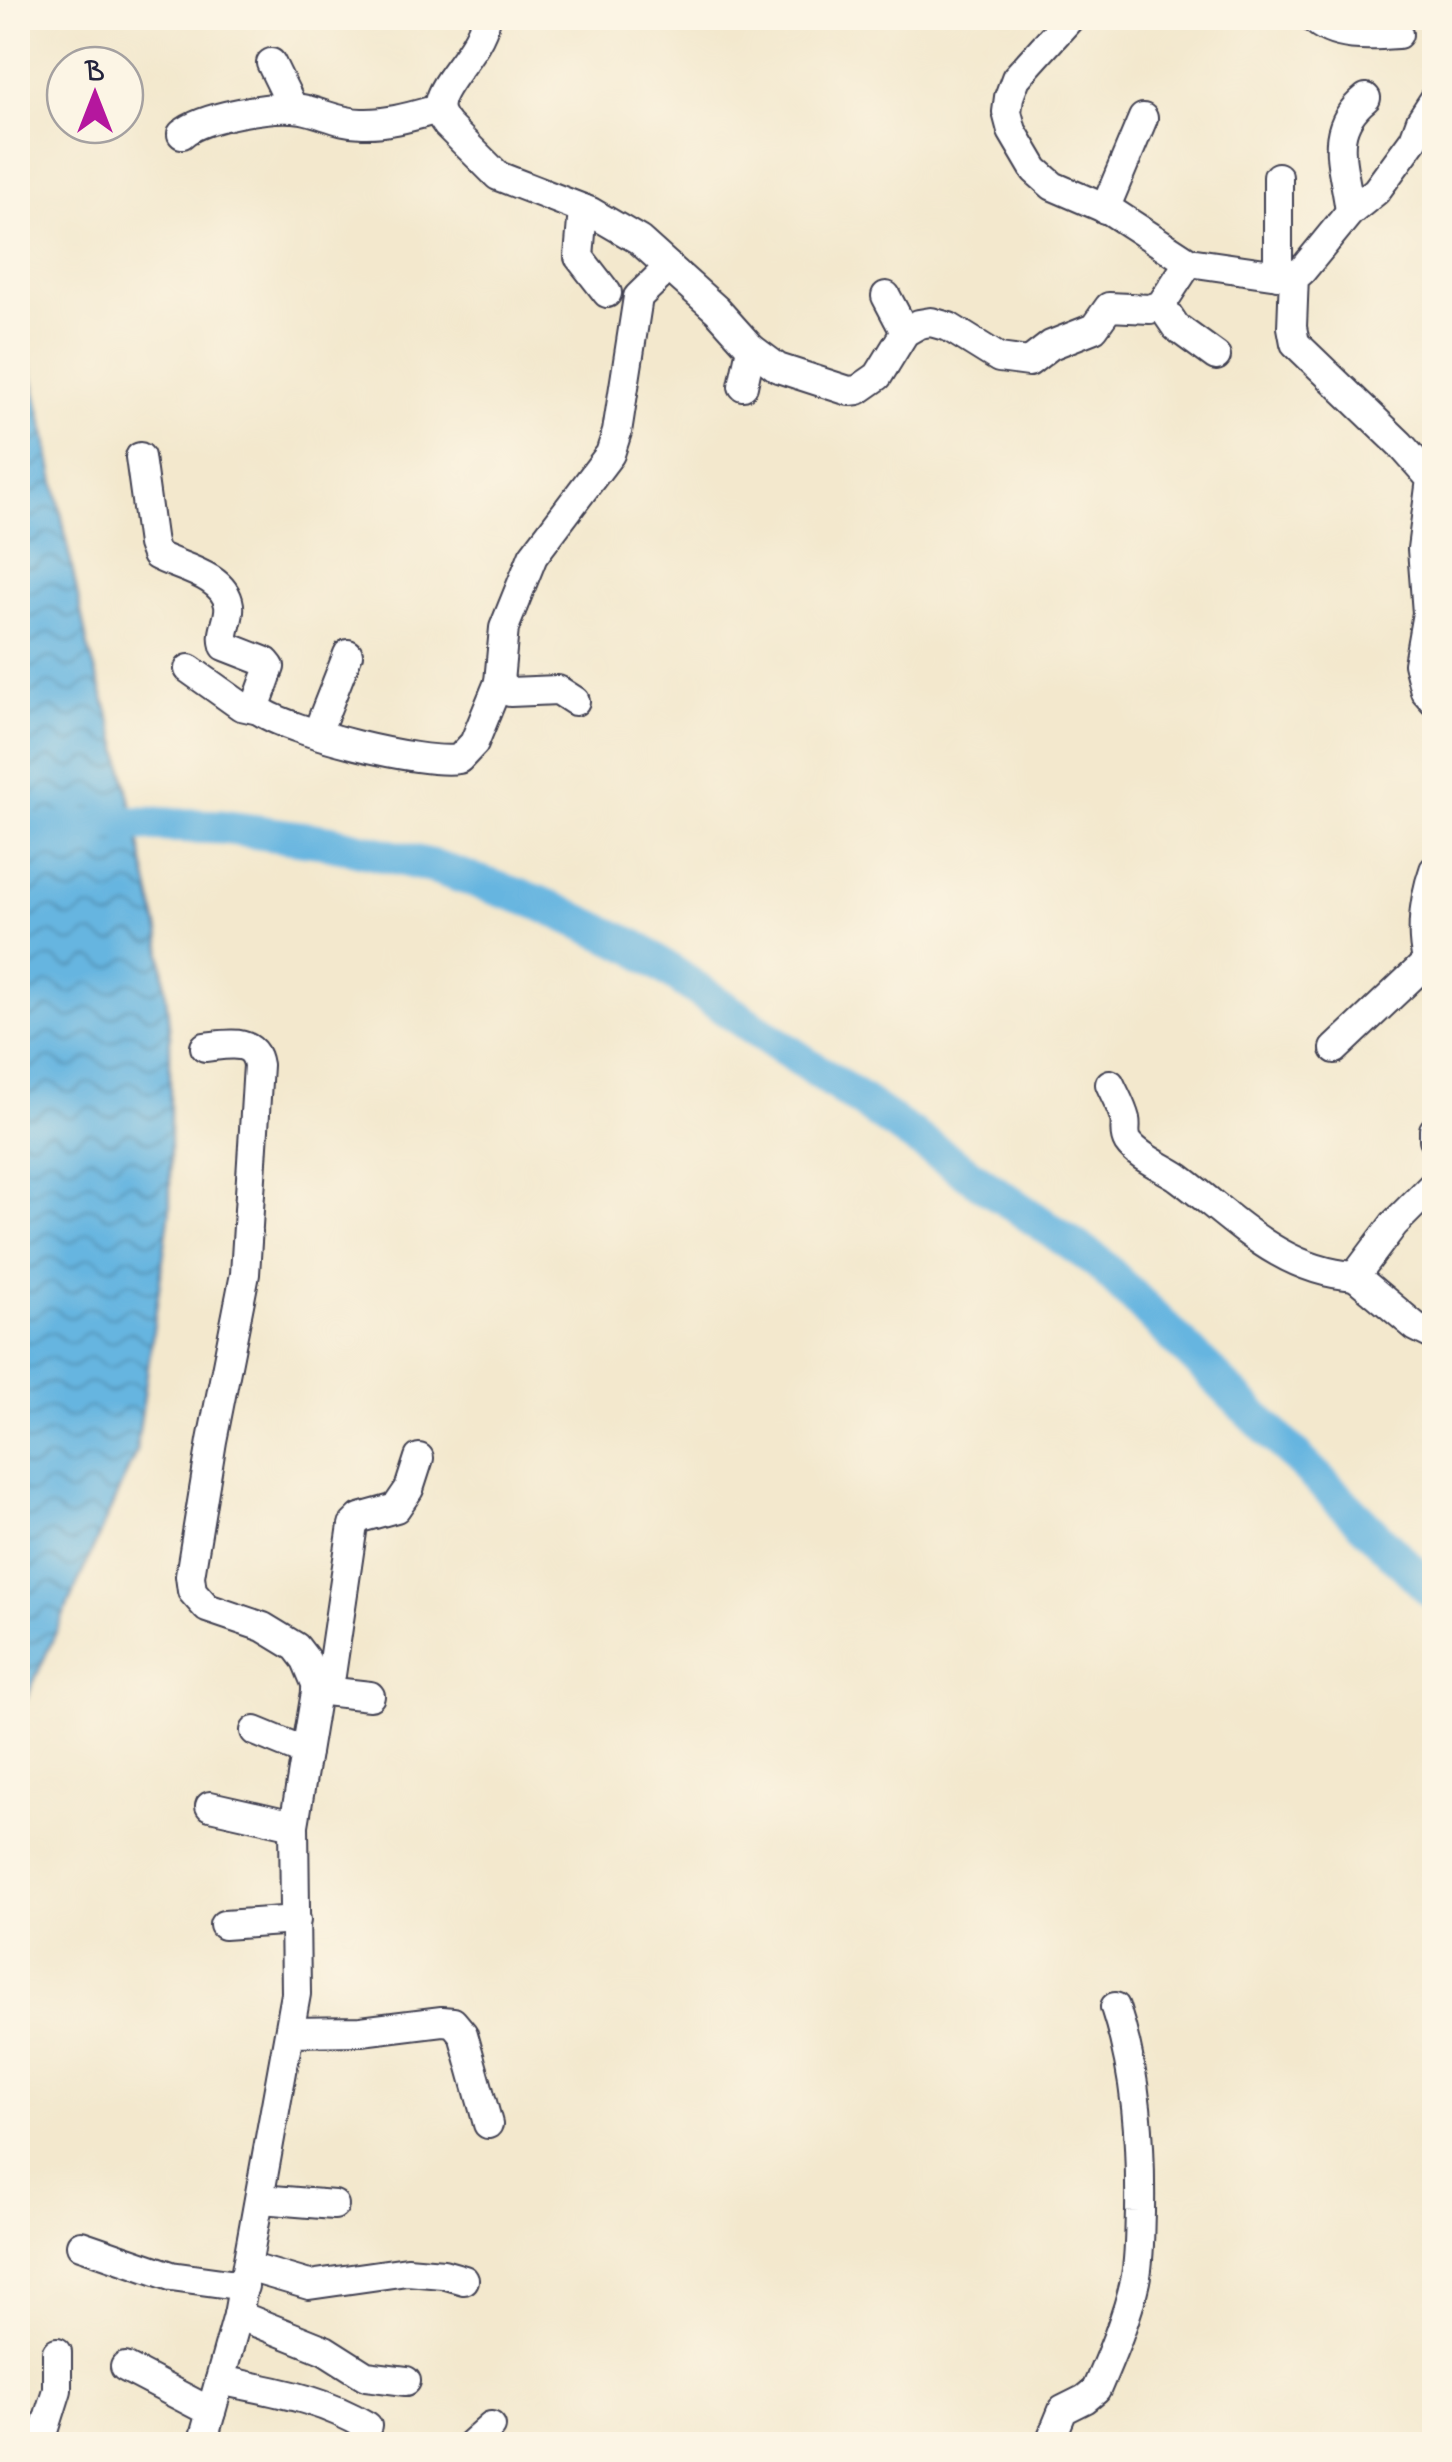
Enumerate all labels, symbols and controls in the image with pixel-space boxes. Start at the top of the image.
north arrow [45,45,145,145]
text: B [84,53,105,94]

